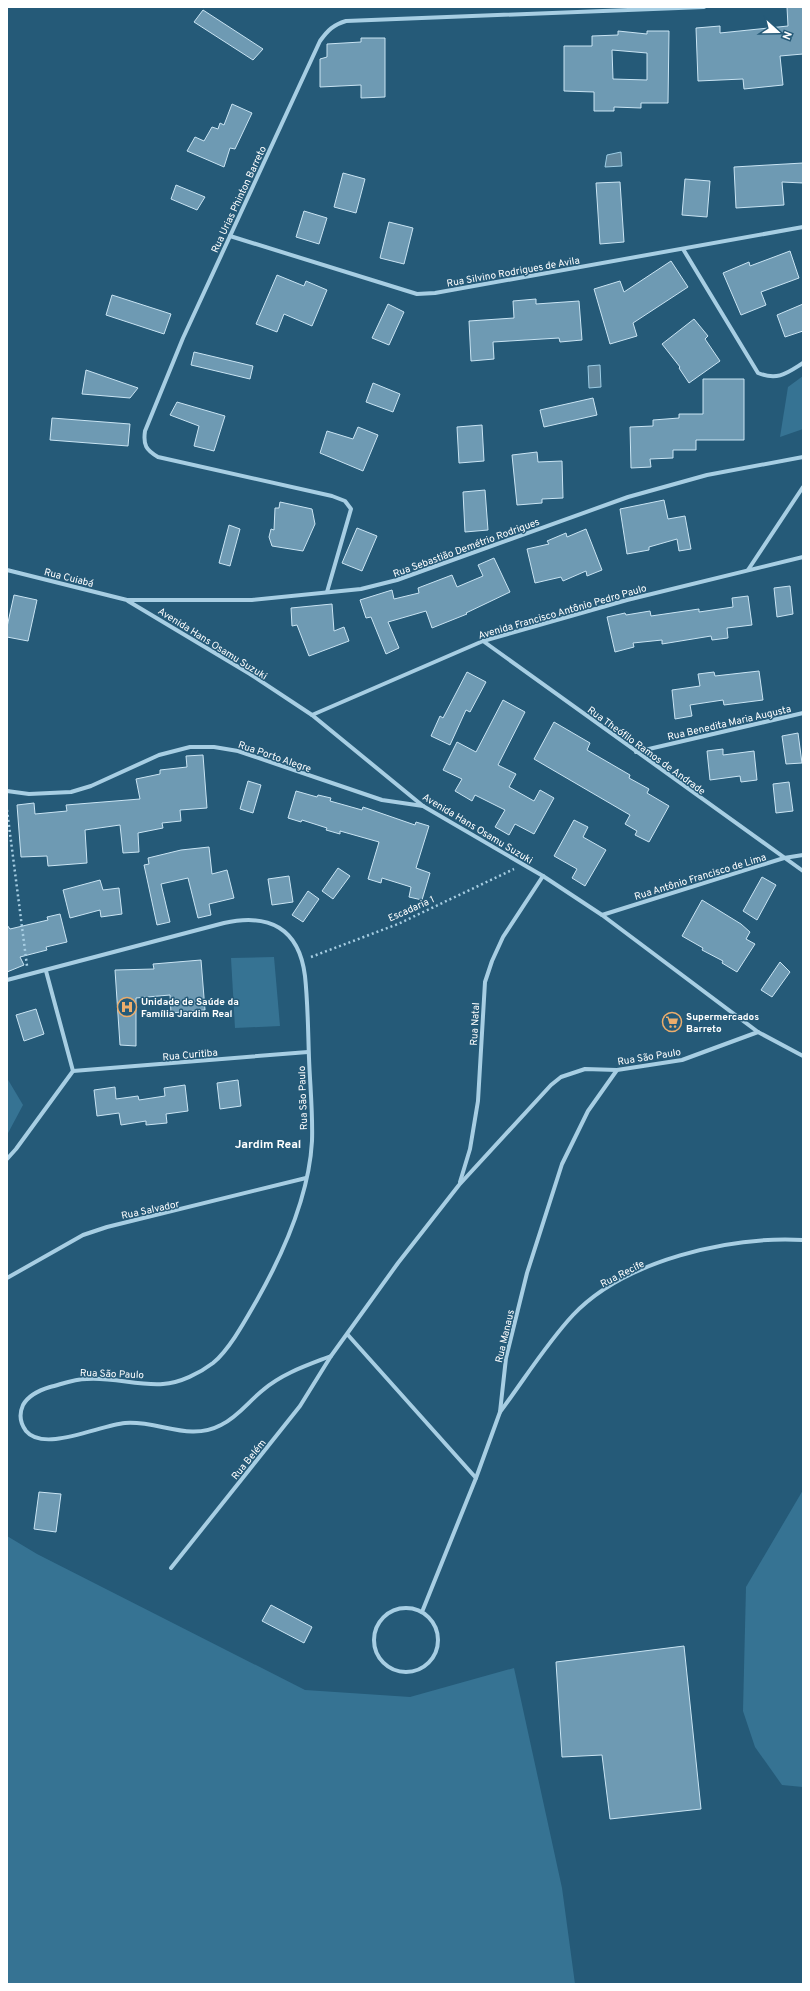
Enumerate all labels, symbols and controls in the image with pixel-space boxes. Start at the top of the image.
north arrow [758,12,798,52]
text: N [778,29,794,41]
street label: Rua Urias Phinton Barreto [209,144,270,255]
street label: Rua Silvino Rodrigues de Avila [446,254,581,291]
street label: Rua Sebastião Demétrio Rodrigues [391,516,542,581]
street label: Rua Cuiabá [43,566,95,591]
street label: Avenida Francisco Antônio Pedro Paulo [477,582,649,643]
street label: Avenida Hans Osamu Suzuki [155,605,269,683]
street label: Rua Benedita Maria Augusta [666,703,792,744]
street label: Rua Theófilo Ramos de Andrade [584,704,708,798]
street label: Rua Porto Alegre [236,739,313,776]
street label: Avenida Hans Osamu Suzuki [420,791,535,867]
street label: Rua Antônio Francisco de Lima [633,851,768,904]
street label: Escadaria 1 [386,893,437,925]
hospital icon: Unidade de Saúde da Família Jardim Real [116,996,138,1018]
place label: Unidade de Saúde da Família Jardim Real [141,996,239,1021]
street label: Rua Natal [468,1002,483,1046]
supermarket icon: Supermercados Barreto [661,1011,683,1033]
place label: Supermercados Barreto [686,1011,759,1036]
street label: Rua São Paulo [617,1046,682,1069]
street label: Rua Curitiba [162,1047,218,1064]
street label: Rua São Paulo [296,1065,311,1130]
district label: Jardim Real [235,1137,301,1153]
street label: Rua Salvador [120,1198,181,1223]
street label: Rua Recife [598,1258,647,1291]
street label: Rua Manaus [493,1308,518,1364]
street label: Rua São Paulo [80,1367,145,1382]
street label: Rua Belém [229,1437,269,1483]

